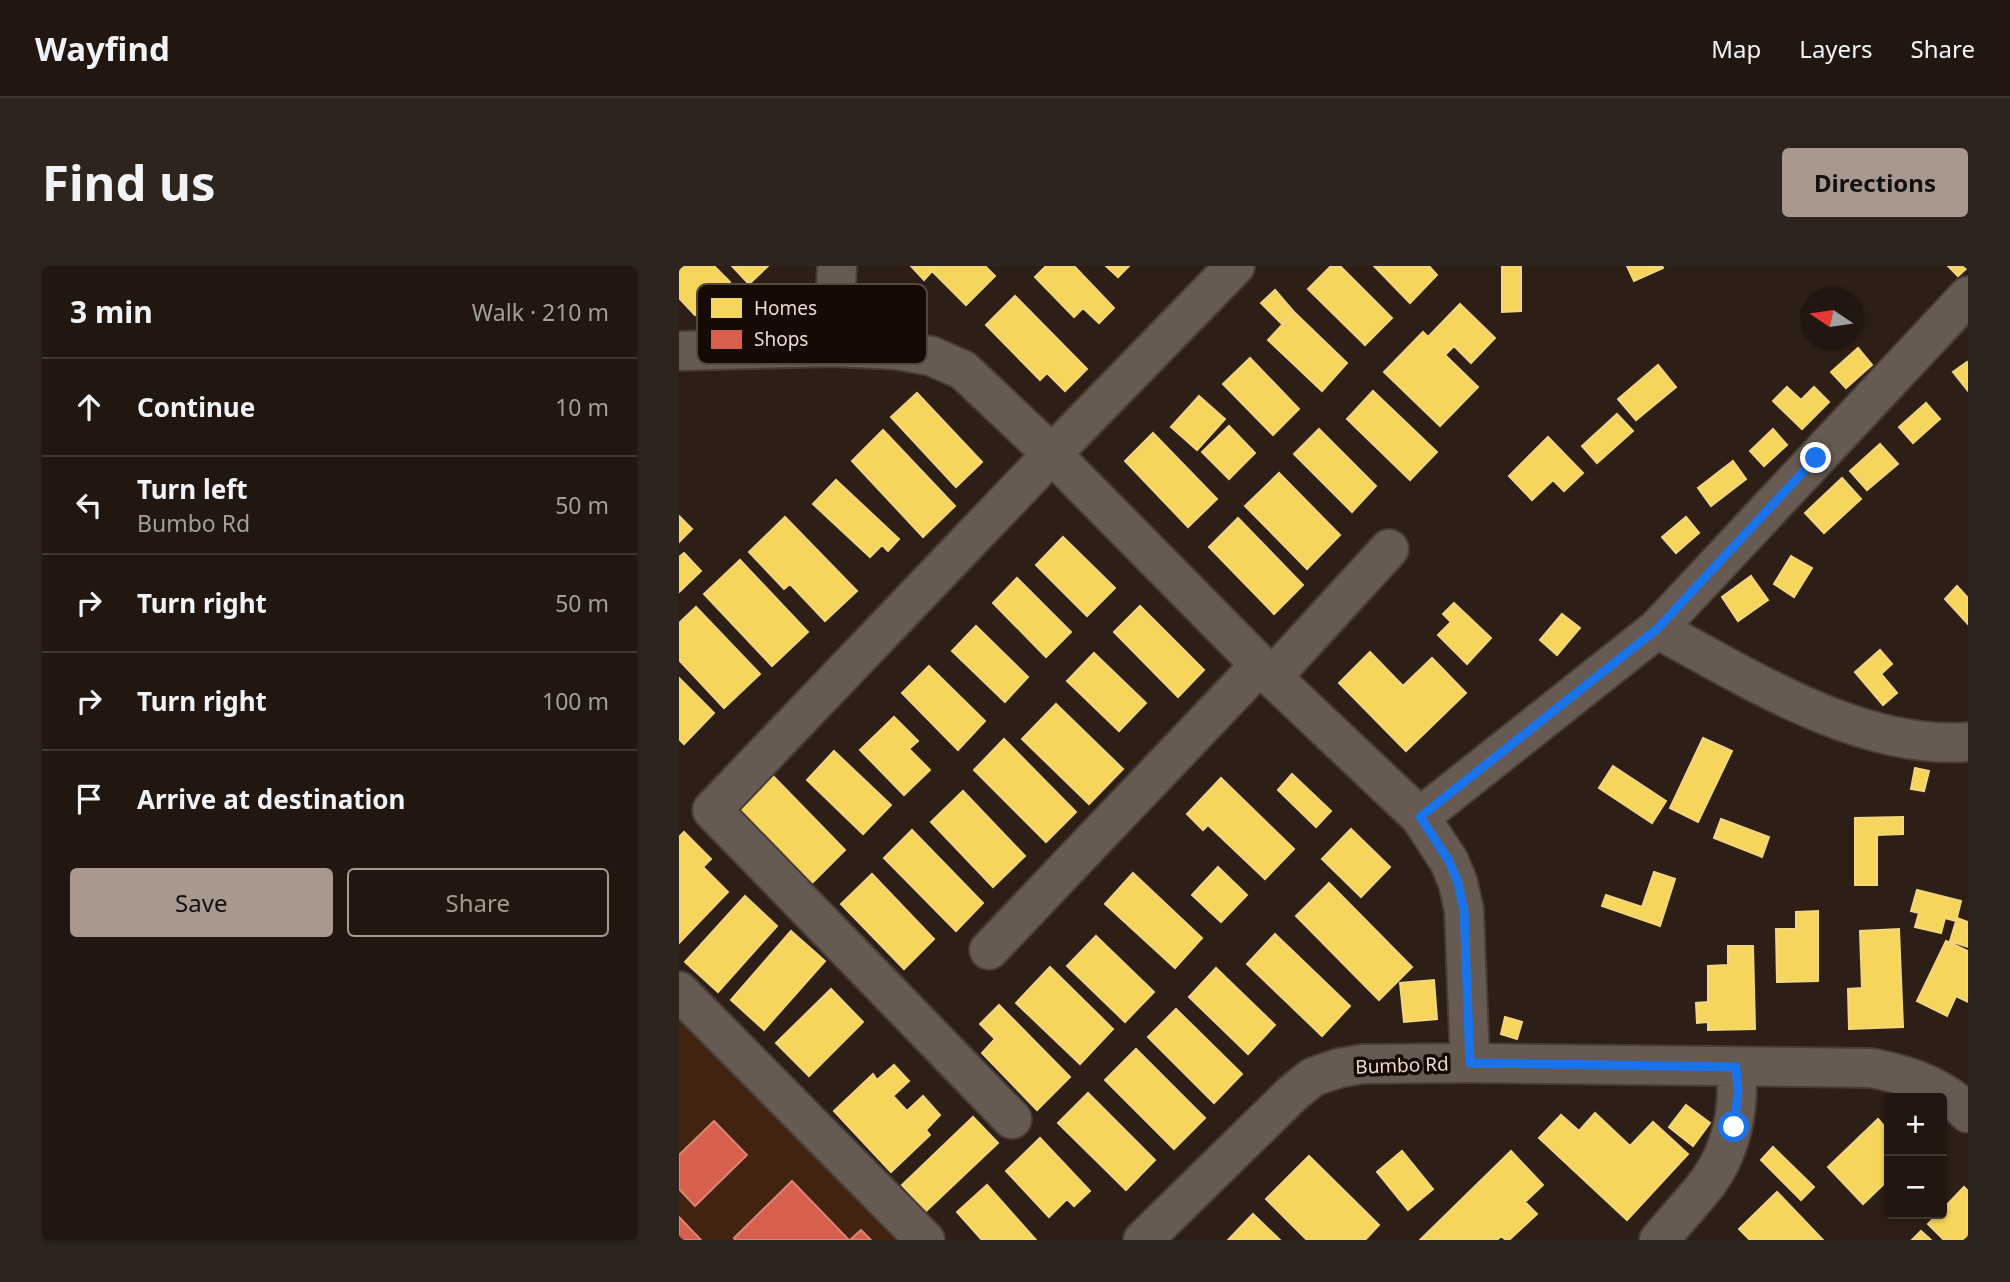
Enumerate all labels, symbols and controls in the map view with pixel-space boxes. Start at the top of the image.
text: Wayfind [35,26,170,71]
text: Map [1711,32,1761,65]
text: Layers [1799,32,1873,65]
text: Share [1911,32,1975,65]
button: Directions [1782,148,1968,217]
text: Find us [42,149,216,215]
legend [697,284,927,364]
north arrow [1800,287,1863,350]
text: 3 min [70,291,153,332]
text: Homes [754,295,817,321]
text: Walk · 210 m [472,296,609,328]
text: Shops [754,326,808,352]
icon: ahead [70,388,108,426]
text: Continue [137,389,255,425]
text: 10 m [555,391,609,423]
route end [1800,442,1831,473]
text: Turn left [137,471,248,507]
icon: left [70,486,108,524]
text: 50 m [555,489,609,521]
text: Bumbo Rd [137,507,250,539]
icon: right [70,584,108,622]
text: Turn right [137,585,267,621]
text: 50 m [555,587,609,619]
icon: right [70,682,108,720]
text: Turn right [137,683,267,719]
text: 100 m [542,685,609,717]
icon: arrive [70,780,108,818]
text: Arrive at destination [137,781,406,817]
button: Save [70,868,333,937]
button: Share [347,868,609,937]
street label: Bumbo Rd [1355,1050,1449,1080]
map controls [1884,1093,1947,1219]
button: + [1884,1093,1947,1156]
route start [1718,1111,1749,1142]
button: − [1884,1156,1947,1219]

